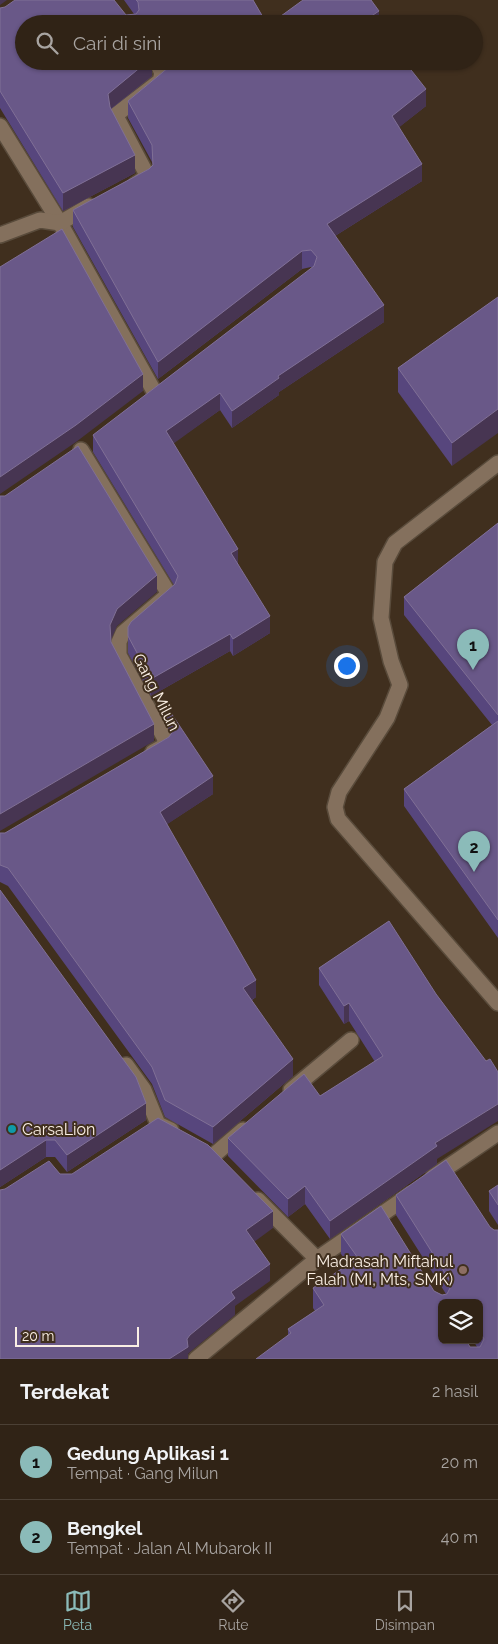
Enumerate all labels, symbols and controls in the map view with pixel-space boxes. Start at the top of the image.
search box [15,15,483,70]
icon: search [33,29,61,57]
text: Cari di sini [73,32,161,54]
pin: 1 [457,629,489,670]
street label: Gang Milun [129,650,184,734]
your location [334,653,360,679]
pin: 2 [458,831,490,872]
place label: CarsaLion [22,1120,95,1139]
marker: CarsaLion [6,1123,18,1135]
place label: Madrasah Miftahul Falah (MI, Mts, SMK) [306,1252,454,1289]
marker: Madrasah Miftahul Falah (MI, Mts, SMK) [457,1264,469,1276]
map controls [438,1299,483,1344]
button: layers [438,1299,483,1344]
scale bar [15,1324,139,1347]
text: 20 m [22,1328,54,1344]
text: Terdekat [20,1379,109,1404]
text: 2 hasil [432,1382,478,1401]
text: Gedung Aplikasi 1 [67,1442,229,1464]
text: 1 [32,1453,40,1472]
text: 20 m [441,1453,478,1472]
text: Tempat · Gang Milun [67,1464,218,1483]
text: Bengkel [67,1517,142,1539]
text: 2 [31,1528,41,1547]
text: 40 m [441,1528,478,1547]
text: Tempat · Jalan Al Mubarok II [67,1539,272,1558]
tab: Peta [63,1587,92,1633]
tab: Rute [218,1587,248,1633]
tab: Disimpan [375,1587,435,1633]

